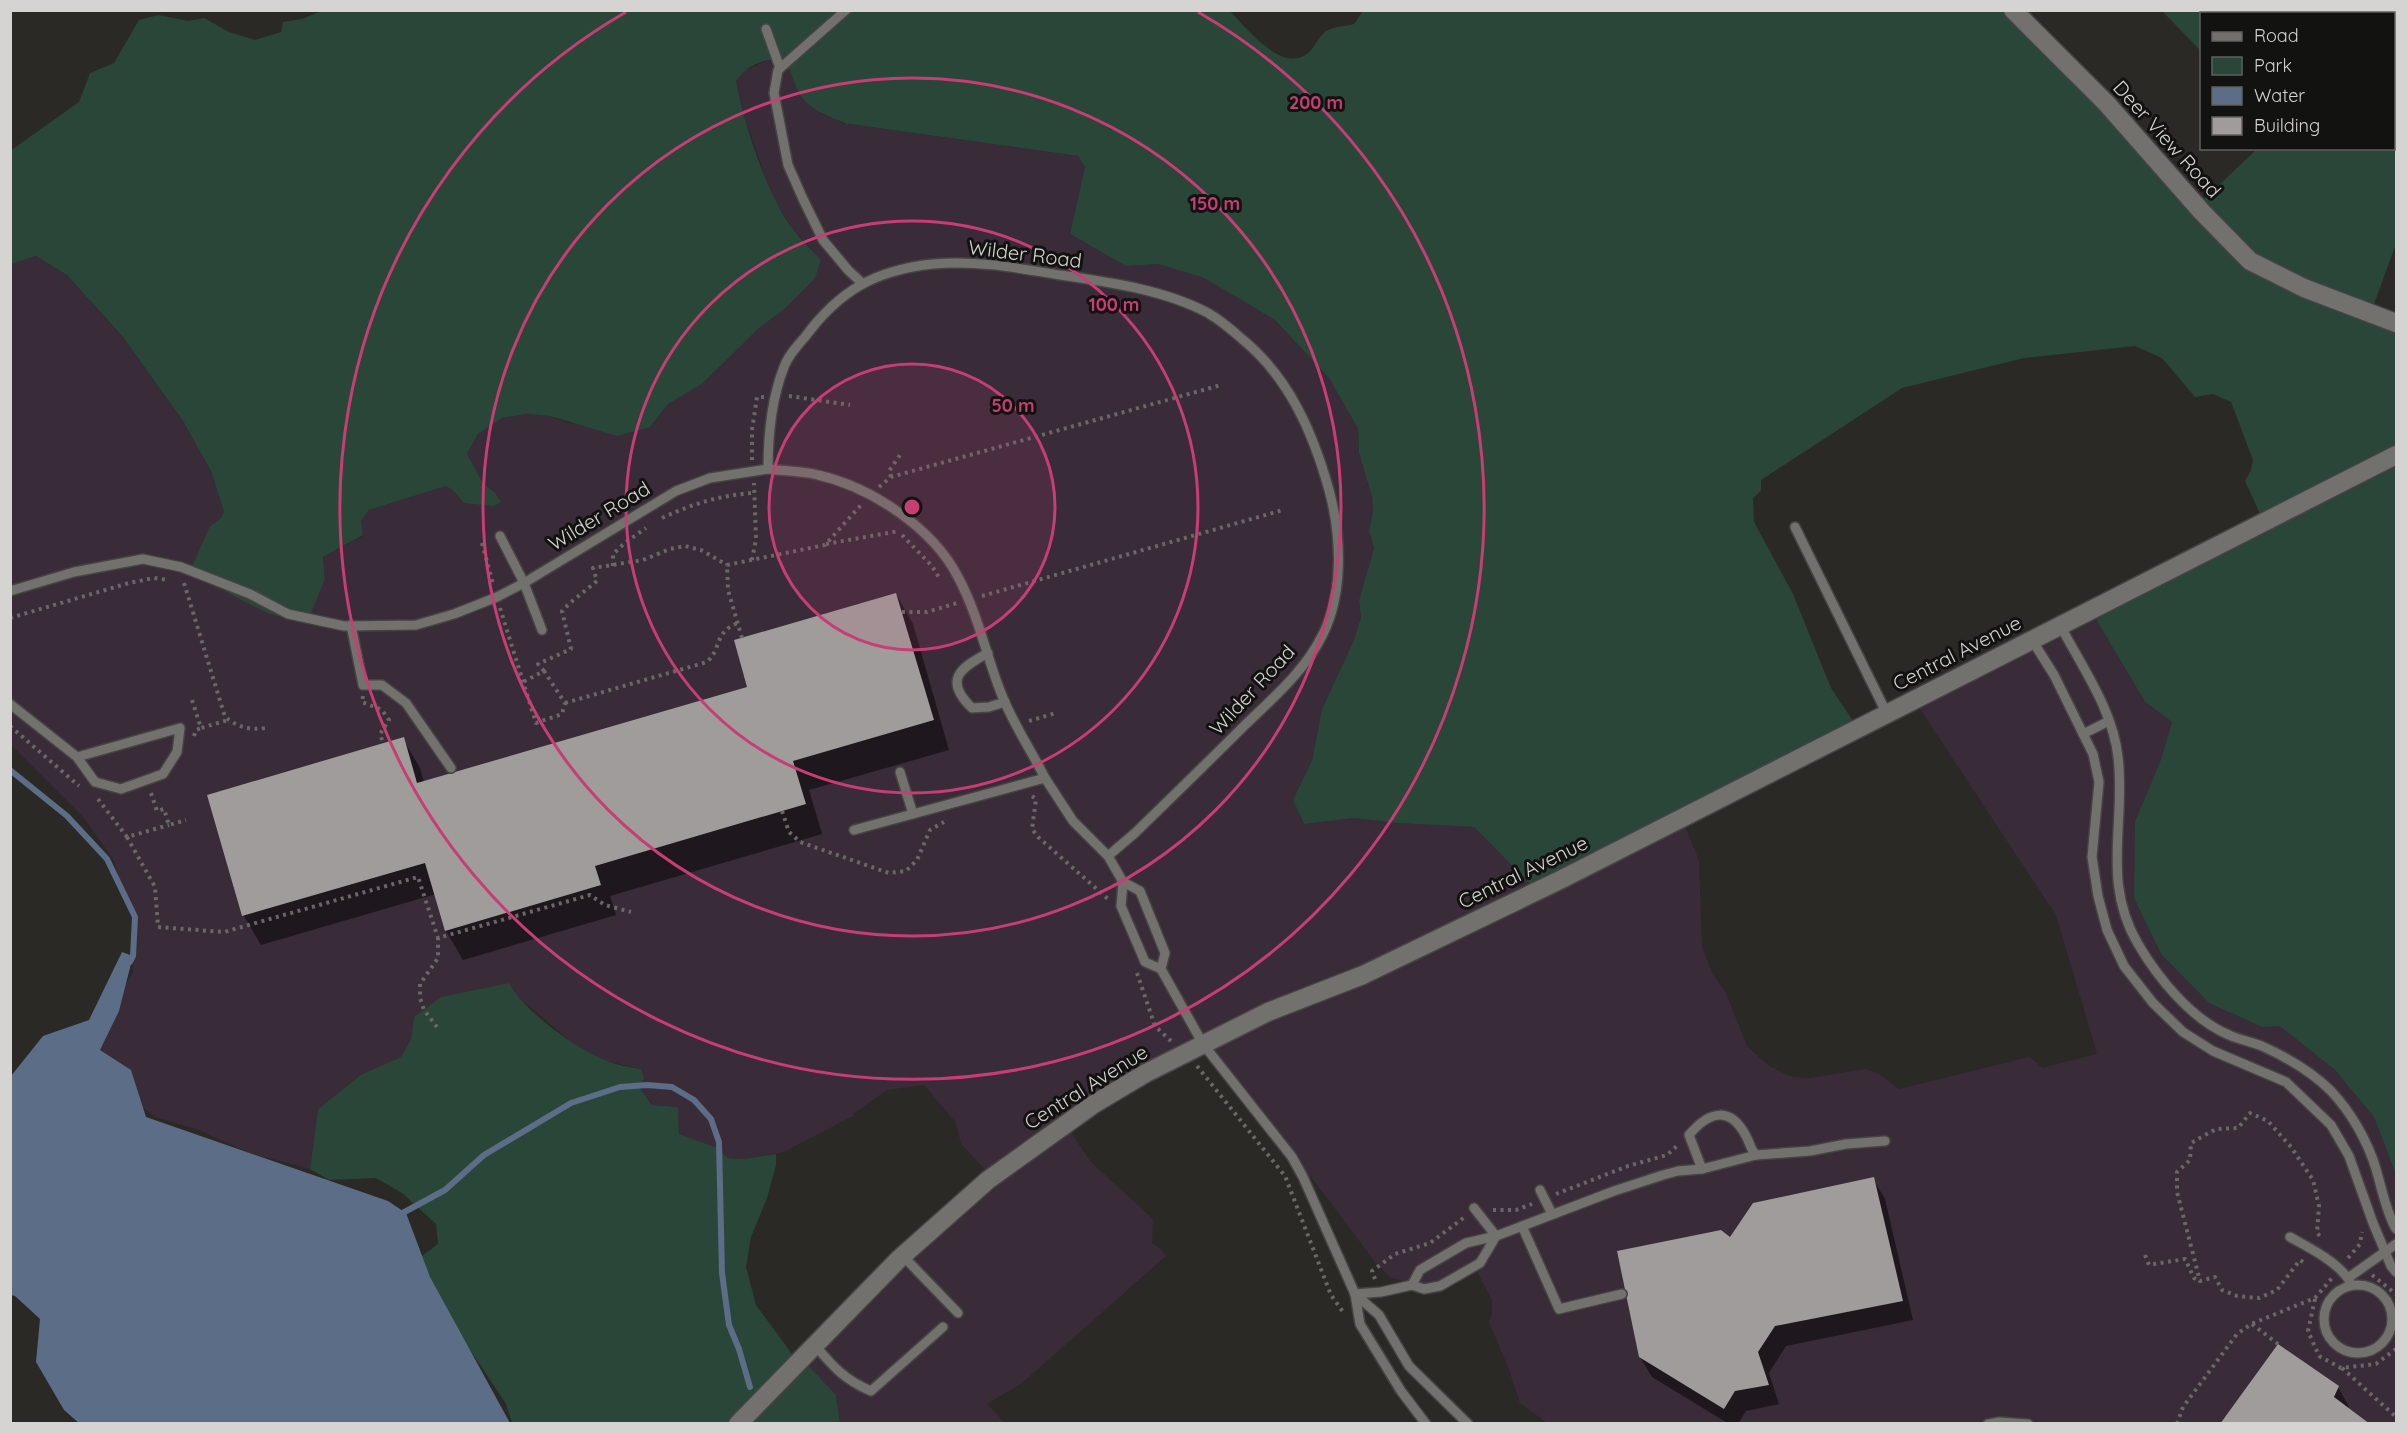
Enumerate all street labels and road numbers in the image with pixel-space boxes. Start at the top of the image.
street label: Deer View Road [2108,75,2227,203]
street label: Wilder Road [967,234,1083,273]
street label: Wilder Road [543,475,654,556]
street label: Central Avenue [1888,609,2025,696]
street label: Wilder Road [1204,639,1300,740]
street label: Central Avenue [1454,829,1592,914]
street label: Central Avenue [1019,1039,1152,1134]

